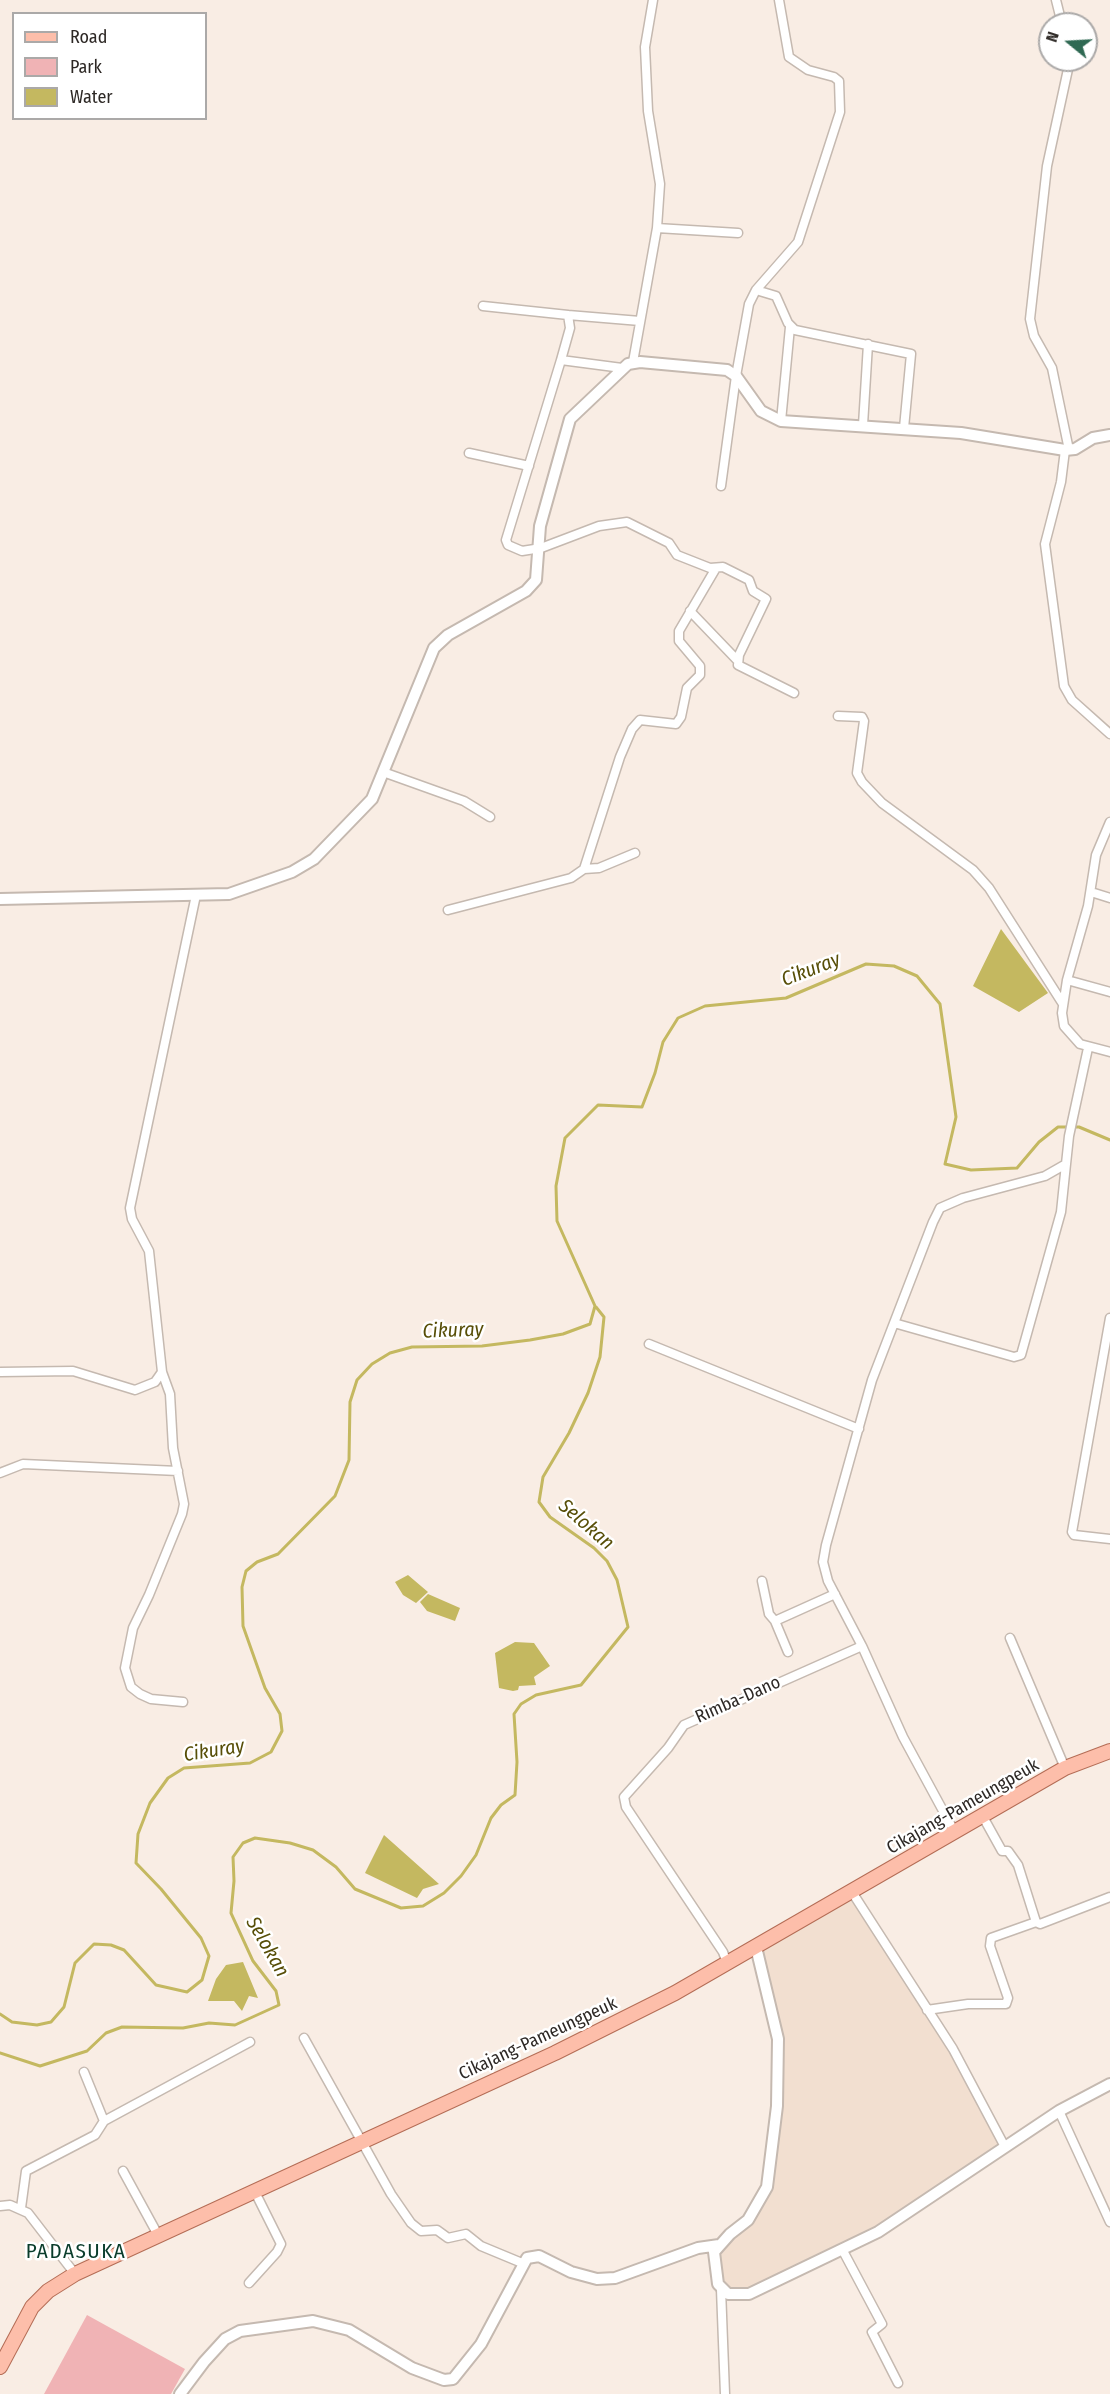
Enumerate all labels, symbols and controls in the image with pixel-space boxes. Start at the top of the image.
legend [12,12,207,120]
north arrow [1038,12,1098,72]
text: Road [70,26,107,48]
text: N [1042,29,1063,44]
text: Park [70,56,102,78]
text: Water [70,86,113,108]
water label: Cikuray [778,948,844,992]
water label: Cikuray [422,1318,484,1344]
water label: Selokan [553,1494,619,1556]
street label: Rimba-Dano [692,1672,784,1728]
water label: Cikuray [182,1734,246,1768]
street label: Cikajang-Pameungpeuk [883,1755,1043,1859]
water label: Selokan [240,1913,294,1981]
street label: Cikajang-Pameungpeuk [456,1993,620,2085]
district label: PADASUKA [26,2239,126,2265]

